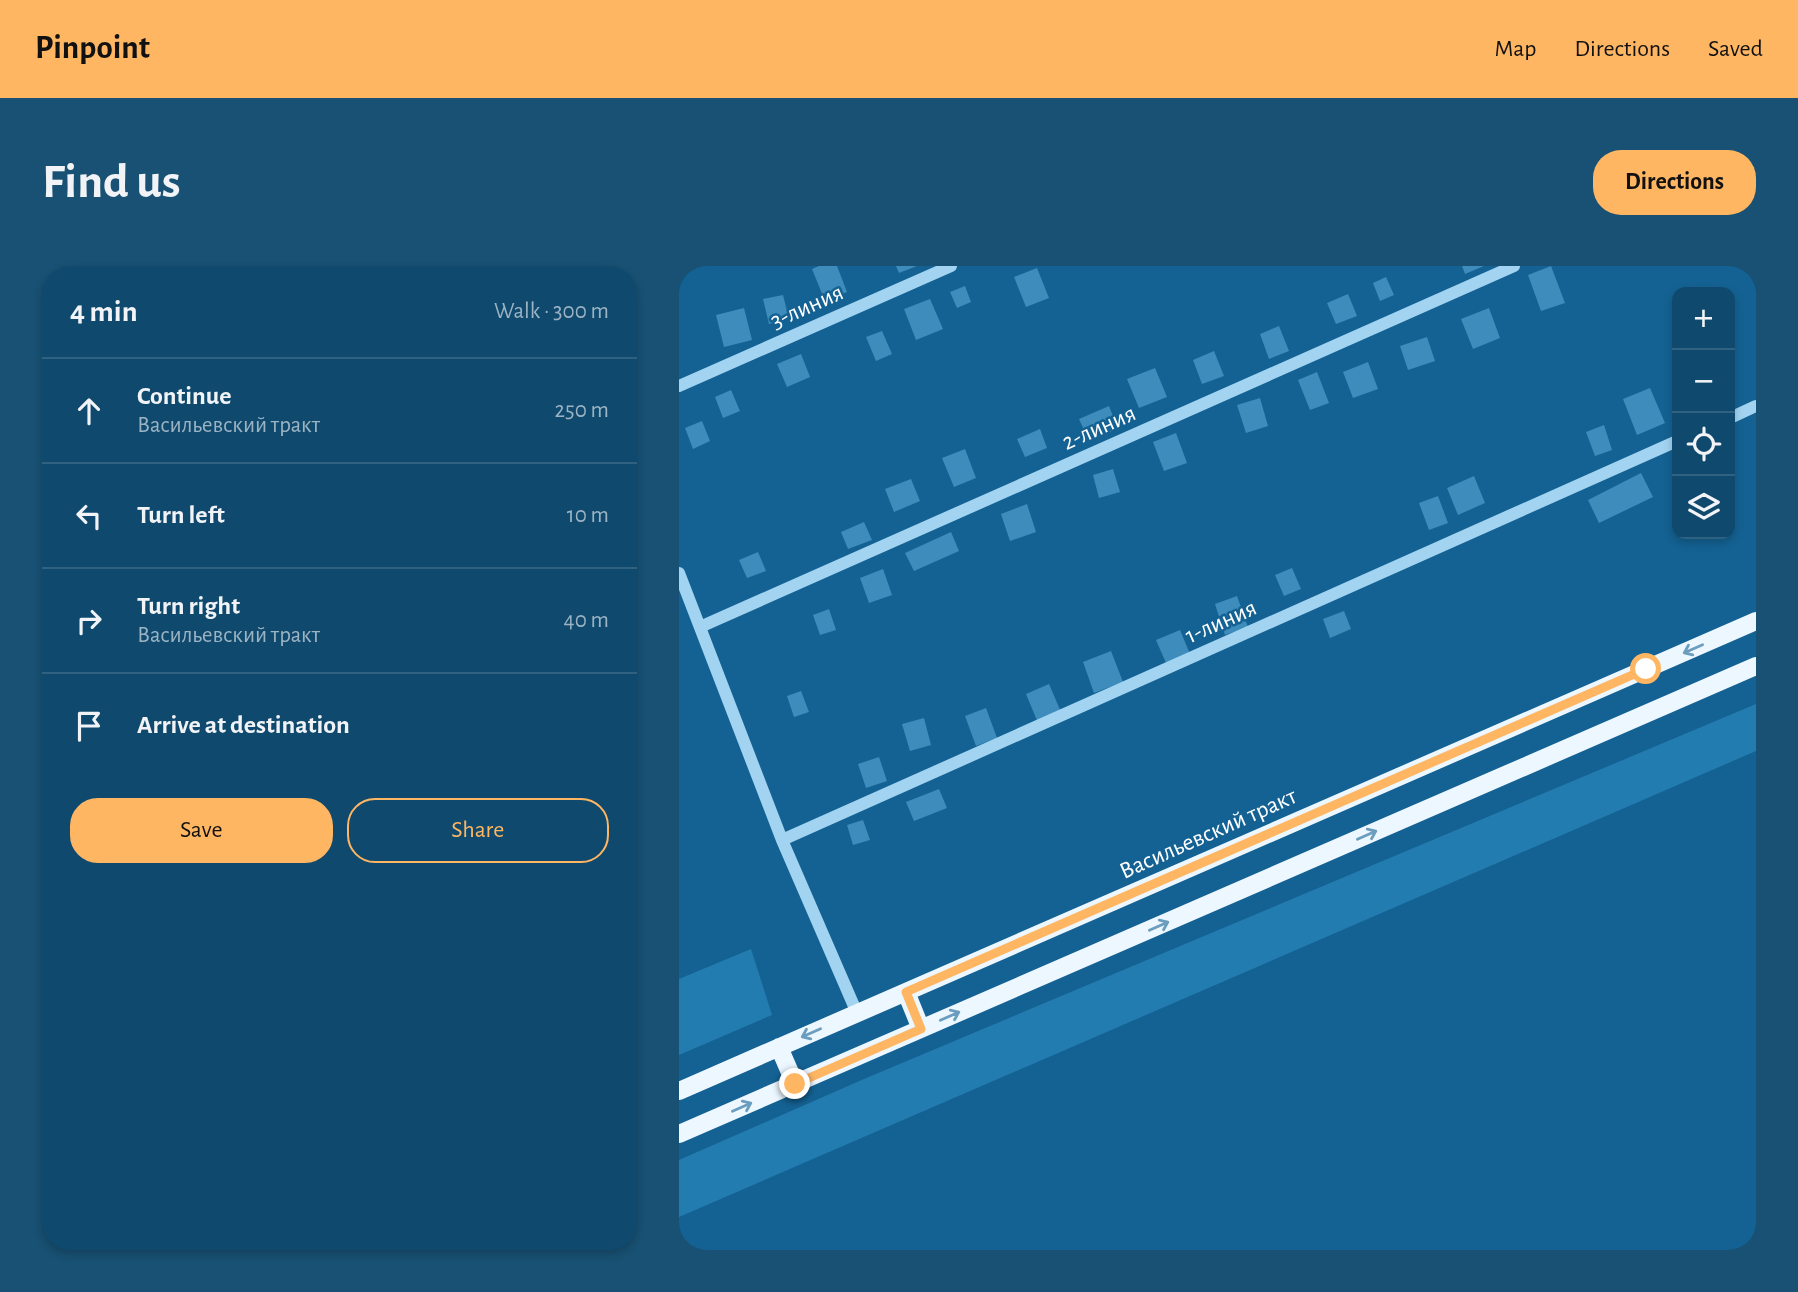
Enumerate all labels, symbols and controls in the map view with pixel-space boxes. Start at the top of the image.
text: Pinpoint [35,32,150,65]
text: Map [1494,37,1536,61]
text: Directions [1574,37,1670,61]
text: Saved [1708,37,1763,61]
button: Directions [1593,150,1756,215]
text: Find us [42,158,181,207]
street label: 3-линия [767,280,847,334]
map controls [1672,287,1735,539]
button: + [1672,287,1735,350]
text: 4 min [70,297,138,327]
text: Walk · 300 m [494,300,609,323]
button: − [1672,350,1735,413]
text: Continue [137,383,232,409]
icon: ahead [70,392,108,430]
text: 250 m [555,399,609,422]
street label: 2-линия [1058,401,1140,455]
button: locate [1672,413,1735,476]
text: Васильевский тракт [137,414,320,437]
button: layers [1672,476,1735,539]
icon: left [70,497,108,535]
text: Turn left [137,502,225,528]
text: 10 m [567,504,609,527]
text: Turn right [137,593,240,619]
street label: 1-линия [1182,596,1260,648]
icon: right [70,602,108,640]
text: 40 m [564,609,609,632]
text: Васильевский тракт [137,624,320,647]
one-way arrow [1683,643,1705,656]
route start [1630,653,1661,684]
icon: arrive [70,707,108,745]
text: Arrive at destination [137,712,350,738]
street label: Васильевский тракт [1116,784,1300,884]
button: Save [70,798,333,863]
button: Share [347,798,609,863]
one-way arrow [1356,828,1378,841]
one-way arrow [1148,918,1169,931]
one-way arrow [939,1009,960,1022]
one-way arrow [801,1027,822,1040]
route end [779,1068,810,1099]
one-way arrow [730,1100,752,1113]

